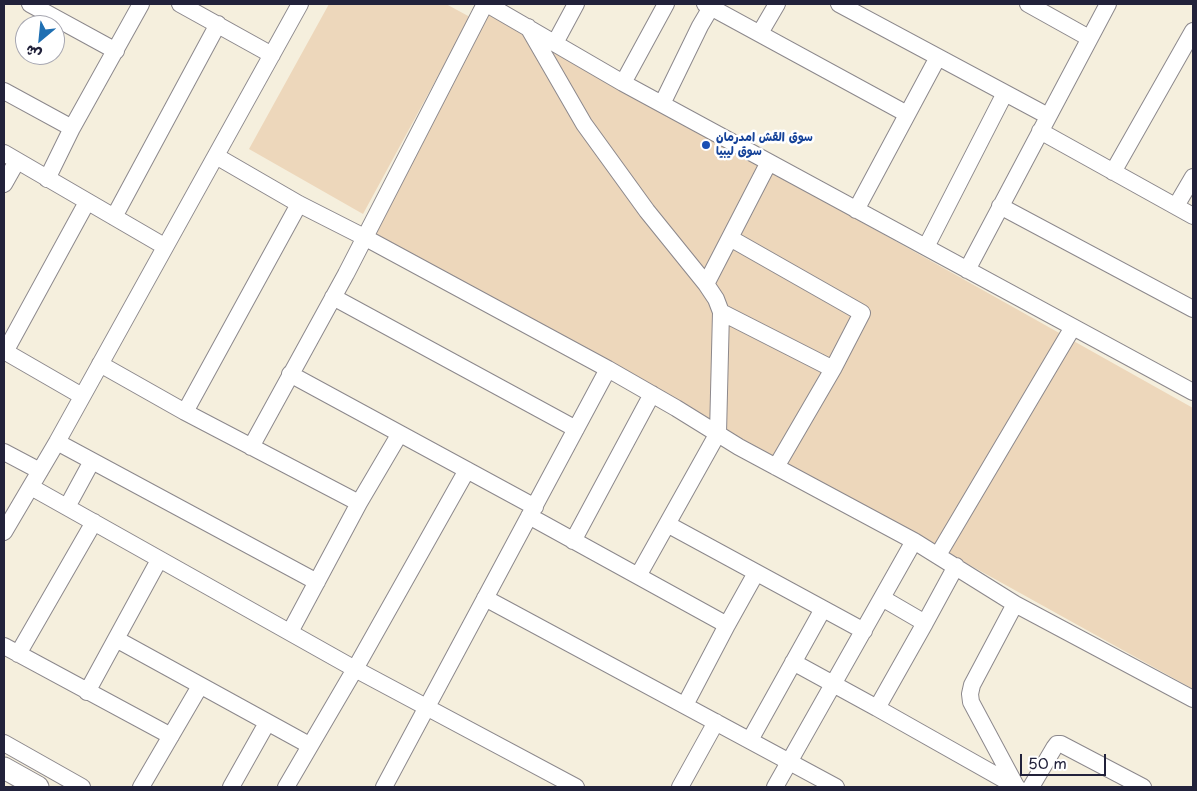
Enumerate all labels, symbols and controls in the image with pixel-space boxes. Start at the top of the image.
north arrow [15,15,65,65]
text: ش [21,40,45,66]
place label: سوق القش امدرمان سوق ليبيا [716,131,813,159]
marker: سوق القش امدرمان سوق ليبيا [700,139,712,151]
scale bar [1022,744,1108,776]
text: 50 m [1028,751,1067,774]

